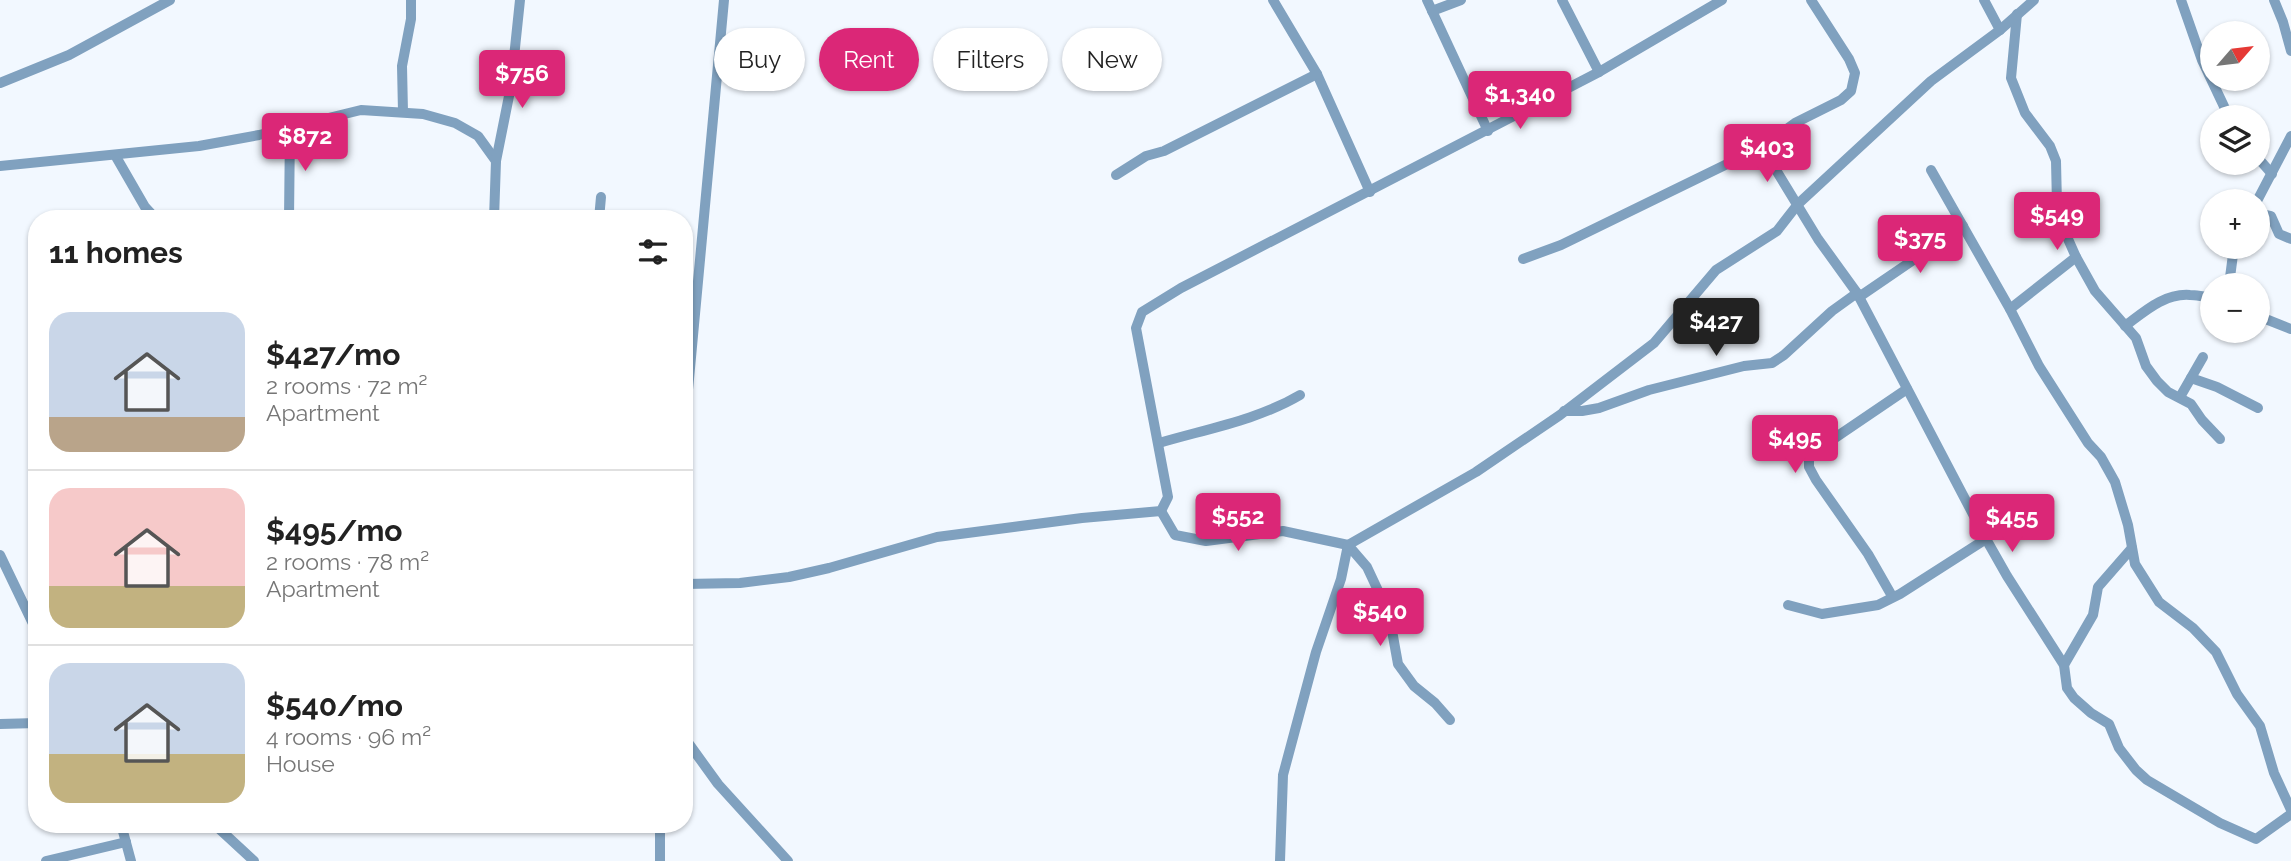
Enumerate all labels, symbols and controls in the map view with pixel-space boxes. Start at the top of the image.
north arrow [2200,21,2270,91]
map controls [2200,21,2270,343]
chip: Buy [714,28,805,91]
chip: Rent [819,28,919,91]
chip: Filters [933,28,1048,91]
chip: New [1062,28,1162,91]
pin: $756 [481,50,563,110]
text: $756 [495,59,549,86]
pin: $1,340 [1463,72,1577,131]
text: $1,340 [1484,80,1556,107]
button: layers [2200,105,2270,175]
pin: $872 [264,114,346,173]
text: $872 [278,122,332,149]
pin: $403 [1726,124,1808,184]
text: $403 [1740,133,1794,160]
button: + [2200,189,2270,259]
pin: $549 [2016,192,2098,252]
text: $549 [2030,201,2084,228]
pin: $375 [1879,216,1961,275]
text: $375 [1894,224,1946,251]
icon: filters [634,233,672,271]
text: 11 homes [49,235,183,270]
button: − [2200,273,2270,343]
pin: $427 [1675,298,1757,358]
text: $427 [1689,307,1743,334]
text: $427/mo [266,337,400,372]
icon: home [105,340,189,424]
text: 2 rooms · 72 m² [266,372,427,399]
text: Apartment [266,399,380,426]
pin: $495 [1754,416,1836,475]
text: $495 [1768,424,1822,451]
pin: $552 [1197,494,1279,553]
pin: $455 [1971,494,2053,554]
text: $552 [1211,502,1265,529]
text: $455 [1985,503,2039,530]
text: $495/mo [266,513,403,548]
icon: home [105,516,189,600]
text: 2 rooms · 78 m² [266,548,429,575]
text: Apartment [266,575,380,602]
pin: $540 [1339,588,1421,648]
text: $540 [1353,597,1407,624]
text: $540/mo [266,688,403,723]
icon: home [105,691,189,775]
text: 4 rooms · 96 m² [266,723,431,750]
text: House [266,750,335,777]

